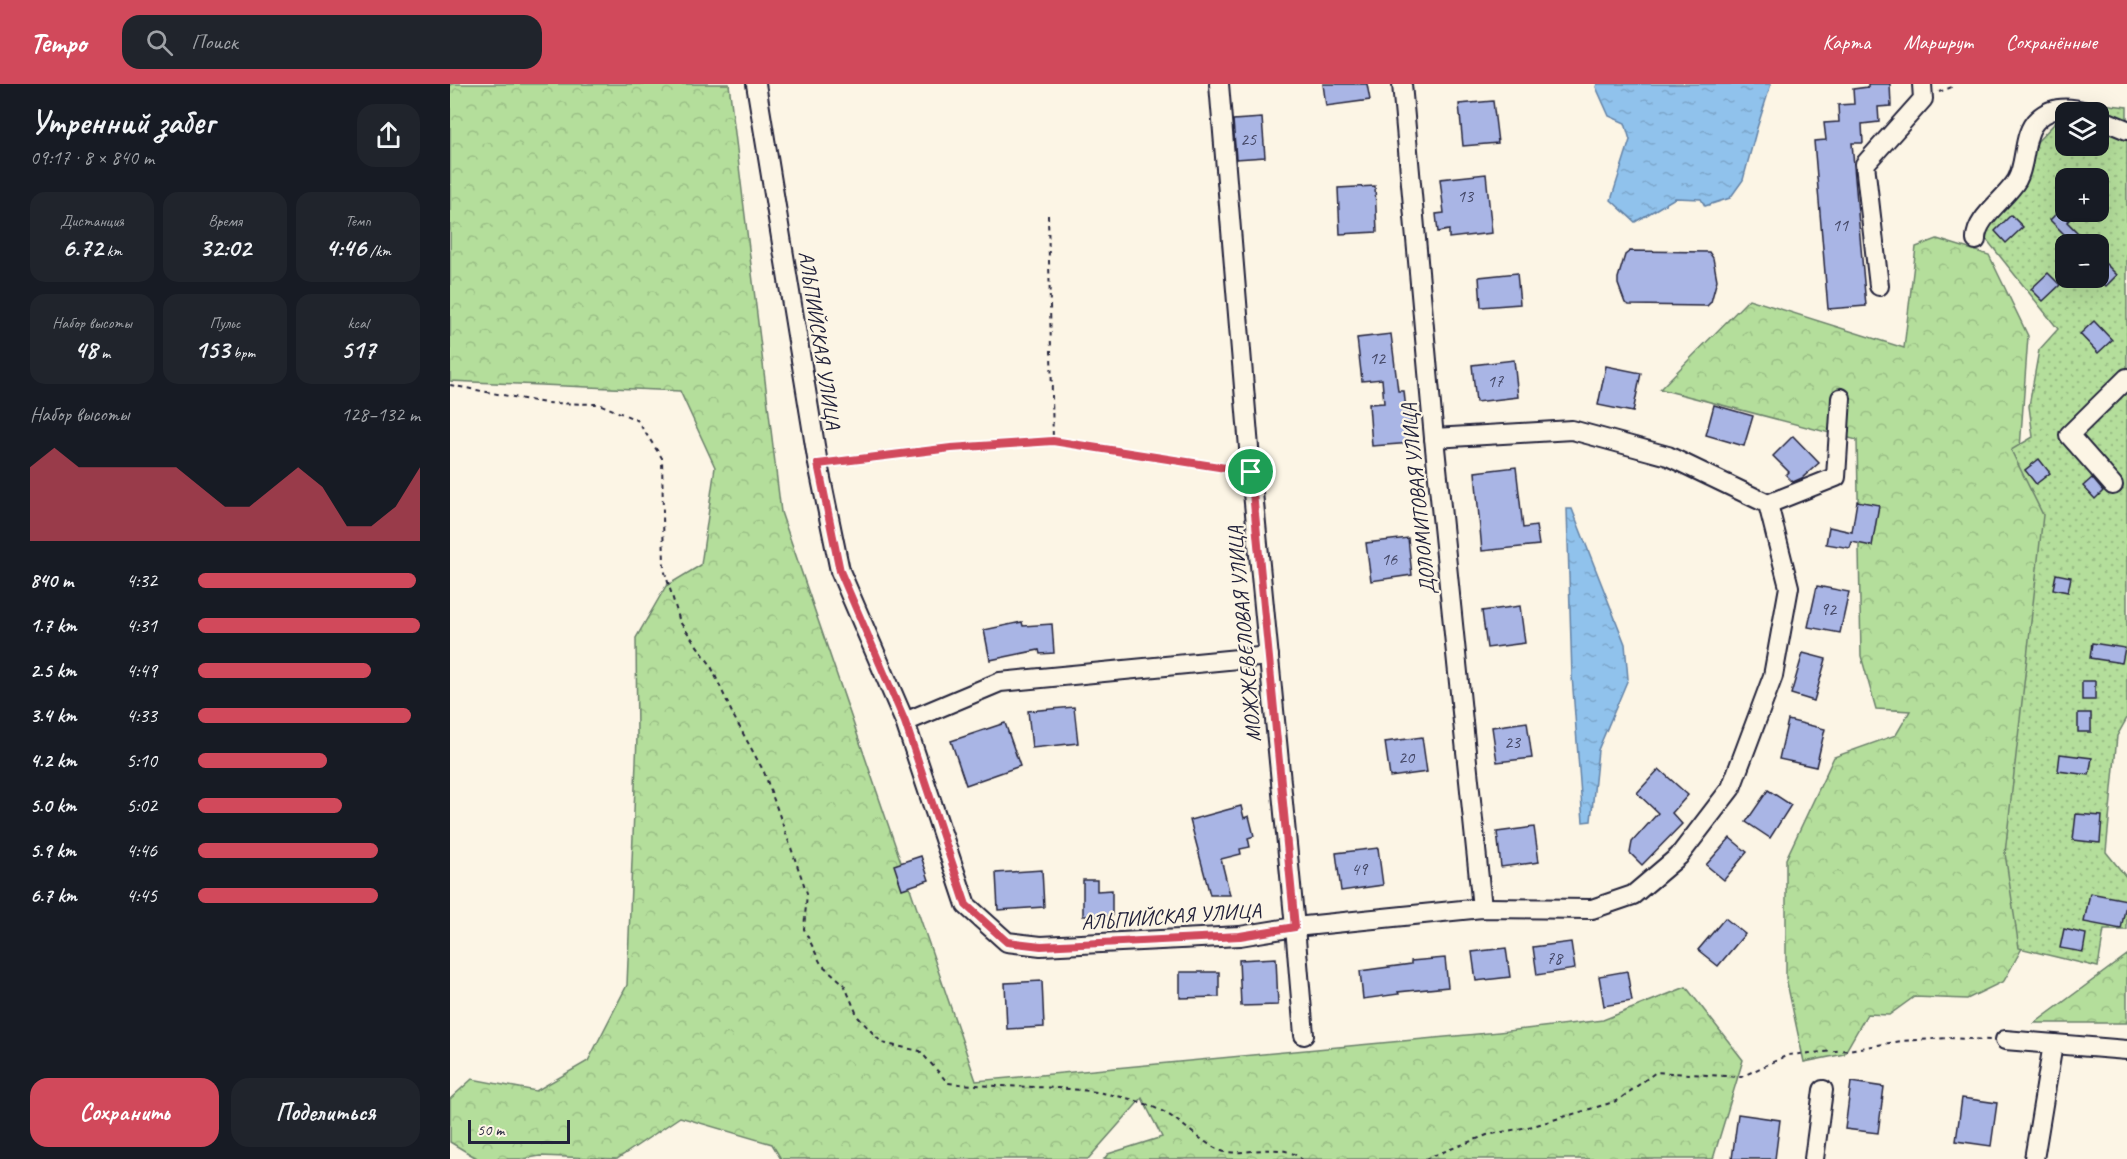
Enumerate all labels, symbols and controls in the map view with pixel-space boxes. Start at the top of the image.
search box [122,15,542,69]
text: Tempo [30,25,86,60]
icon: search [143,26,176,59]
text: Поиск [191,28,238,56]
text: Карта [1822,29,1871,55]
text: Маршрут [1904,29,1973,55]
text: Сохранённые [2006,29,2097,55]
text: Утренний забег [30,101,214,143]
map controls [2055,102,2109,288]
button: layers [2055,102,2109,156]
button: share [357,104,420,167]
house number: 25 [1240,128,1257,150]
text: 09:17 · 8 × 840 m [30,145,154,170]
button: + [2055,168,2109,222]
house number: 13 [1457,185,1475,207]
text: Дистанция [60,211,124,231]
text: Время [208,211,242,231]
text: Темп [345,211,371,231]
house number: 11 [1832,214,1849,236]
text: 6.72 [62,231,103,264]
text: 32:02 [199,231,251,264]
text: 4:46 [325,231,366,264]
button: − [2055,234,2109,288]
text: km [103,241,122,261]
text: /km [366,241,391,261]
street label: АЛЬПИЙСКАЯ УЛИЦА [793,249,847,431]
text: Набор высоты [52,313,132,333]
text: Пульс [210,313,240,333]
text: kcal [347,313,369,333]
text: 48 [74,333,97,366]
text: 153 [195,333,229,366]
text: 517 [341,333,375,366]
text: m [97,343,110,363]
text: bpm [229,343,255,363]
house number: 12 [1369,347,1387,369]
house number: 17 [1487,370,1504,392]
street label: ДОЛОМИТОВАЯ УЛИЦА [1395,401,1441,596]
text: Набор высоты [30,402,129,427]
text: 128–132 m [341,402,420,427]
pin [1225,446,1276,497]
icon: arrive [1234,455,1267,488]
street label: МОЖЖЕВЕЛОВАЯ УЛИЦА [1222,525,1266,743]
house number: 16 [1381,548,1398,570]
text: 840 m [30,568,73,593]
text: 4:32 [126,568,157,593]
house number: 92 [1820,598,1838,620]
text: 1.7 km [30,613,76,638]
text: 4:31 [126,613,157,638]
text: 2.5 km [30,658,76,683]
text: 4:49 [126,658,157,683]
text: 3.4 km [30,703,77,728]
text: 4:33 [126,703,157,728]
house number: 23 [1504,731,1522,753]
house number: 20 [1398,746,1416,768]
text: 4.2 km [30,748,77,773]
text: 5:10 [126,748,157,773]
text: 5.0 km [30,793,76,818]
text: 5:02 [126,793,157,818]
text: 5.9 km [30,838,76,863]
text: 4:46 [126,838,157,863]
house number: 49 [1351,858,1369,880]
text: 6.7 km [30,883,77,908]
text: 4:45 [126,883,157,908]
street label: АЛЬПИЙСКАЯ УЛИЦА [1080,897,1262,935]
house number: 78 [1546,947,1564,969]
button: Сохранить [30,1078,219,1147]
button: Поделиться [231,1078,420,1147]
scale bar [468,1117,570,1144]
text: 50 m [477,1120,504,1140]

